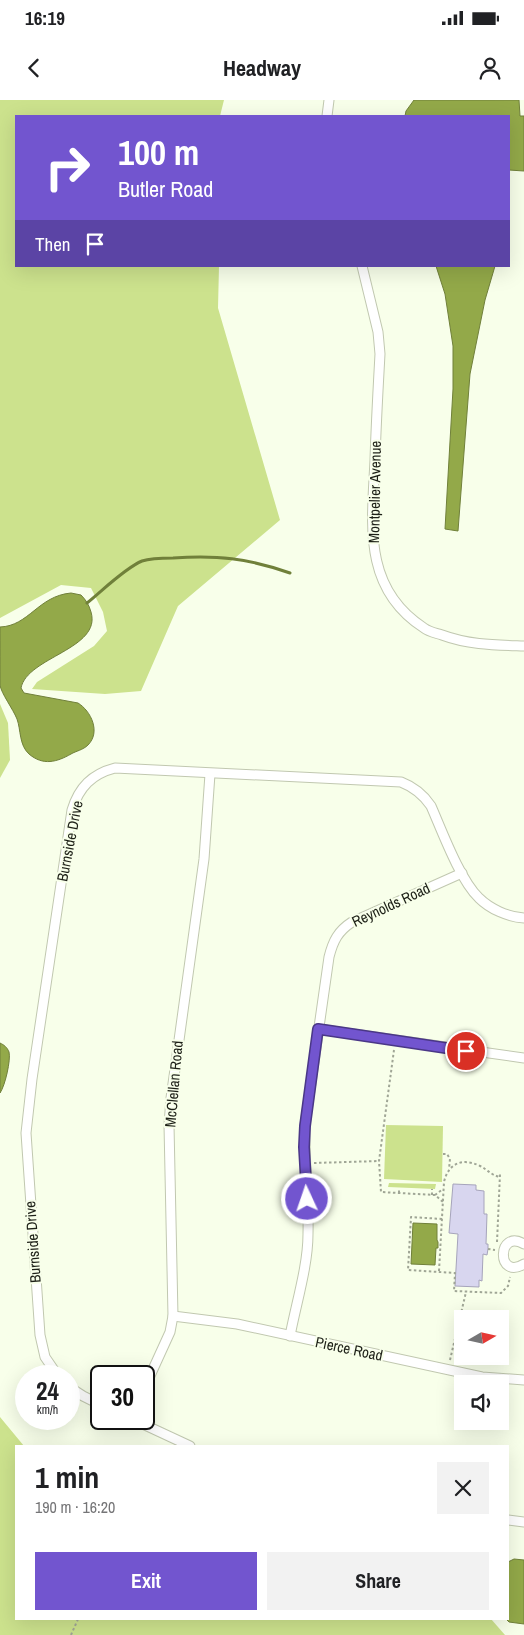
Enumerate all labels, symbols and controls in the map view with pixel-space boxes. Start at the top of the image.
text: 16:19 [25,5,65,31]
text: Headway [223,53,301,83]
icon: back [20,54,48,82]
icon: person [476,54,504,82]
text: 100 m [118,129,199,176]
icon: right [35,135,100,200]
text: Butler Road [118,174,213,204]
icon: arrive [81,230,109,258]
text: Then [35,231,71,257]
street label: Montpelier Avenue [363,440,386,543]
street label: Burnside Drive [51,798,88,883]
street label: Reynolds Road [348,877,433,932]
pin [445,1030,487,1072]
icon: arrive [452,1037,480,1065]
street label: McClellan Road [159,1040,188,1128]
position arrow [280,1172,332,1224]
street label: Burnside Drive [19,1200,46,1284]
north arrow [454,1310,509,1365]
map controls [454,1310,509,1430]
street label: Pierce Road [313,1331,385,1366]
speed limit sign: 30 [90,1365,155,1430]
text: 24 [36,1374,59,1408]
button: sound [454,1375,509,1430]
text: km/h [37,1402,58,1418]
text: 1 min [35,1457,99,1497]
button: close [437,1462,489,1514]
text: 190 m · 16:20 [35,1496,115,1518]
button: Exit [35,1552,257,1610]
button: Share [267,1552,489,1610]

